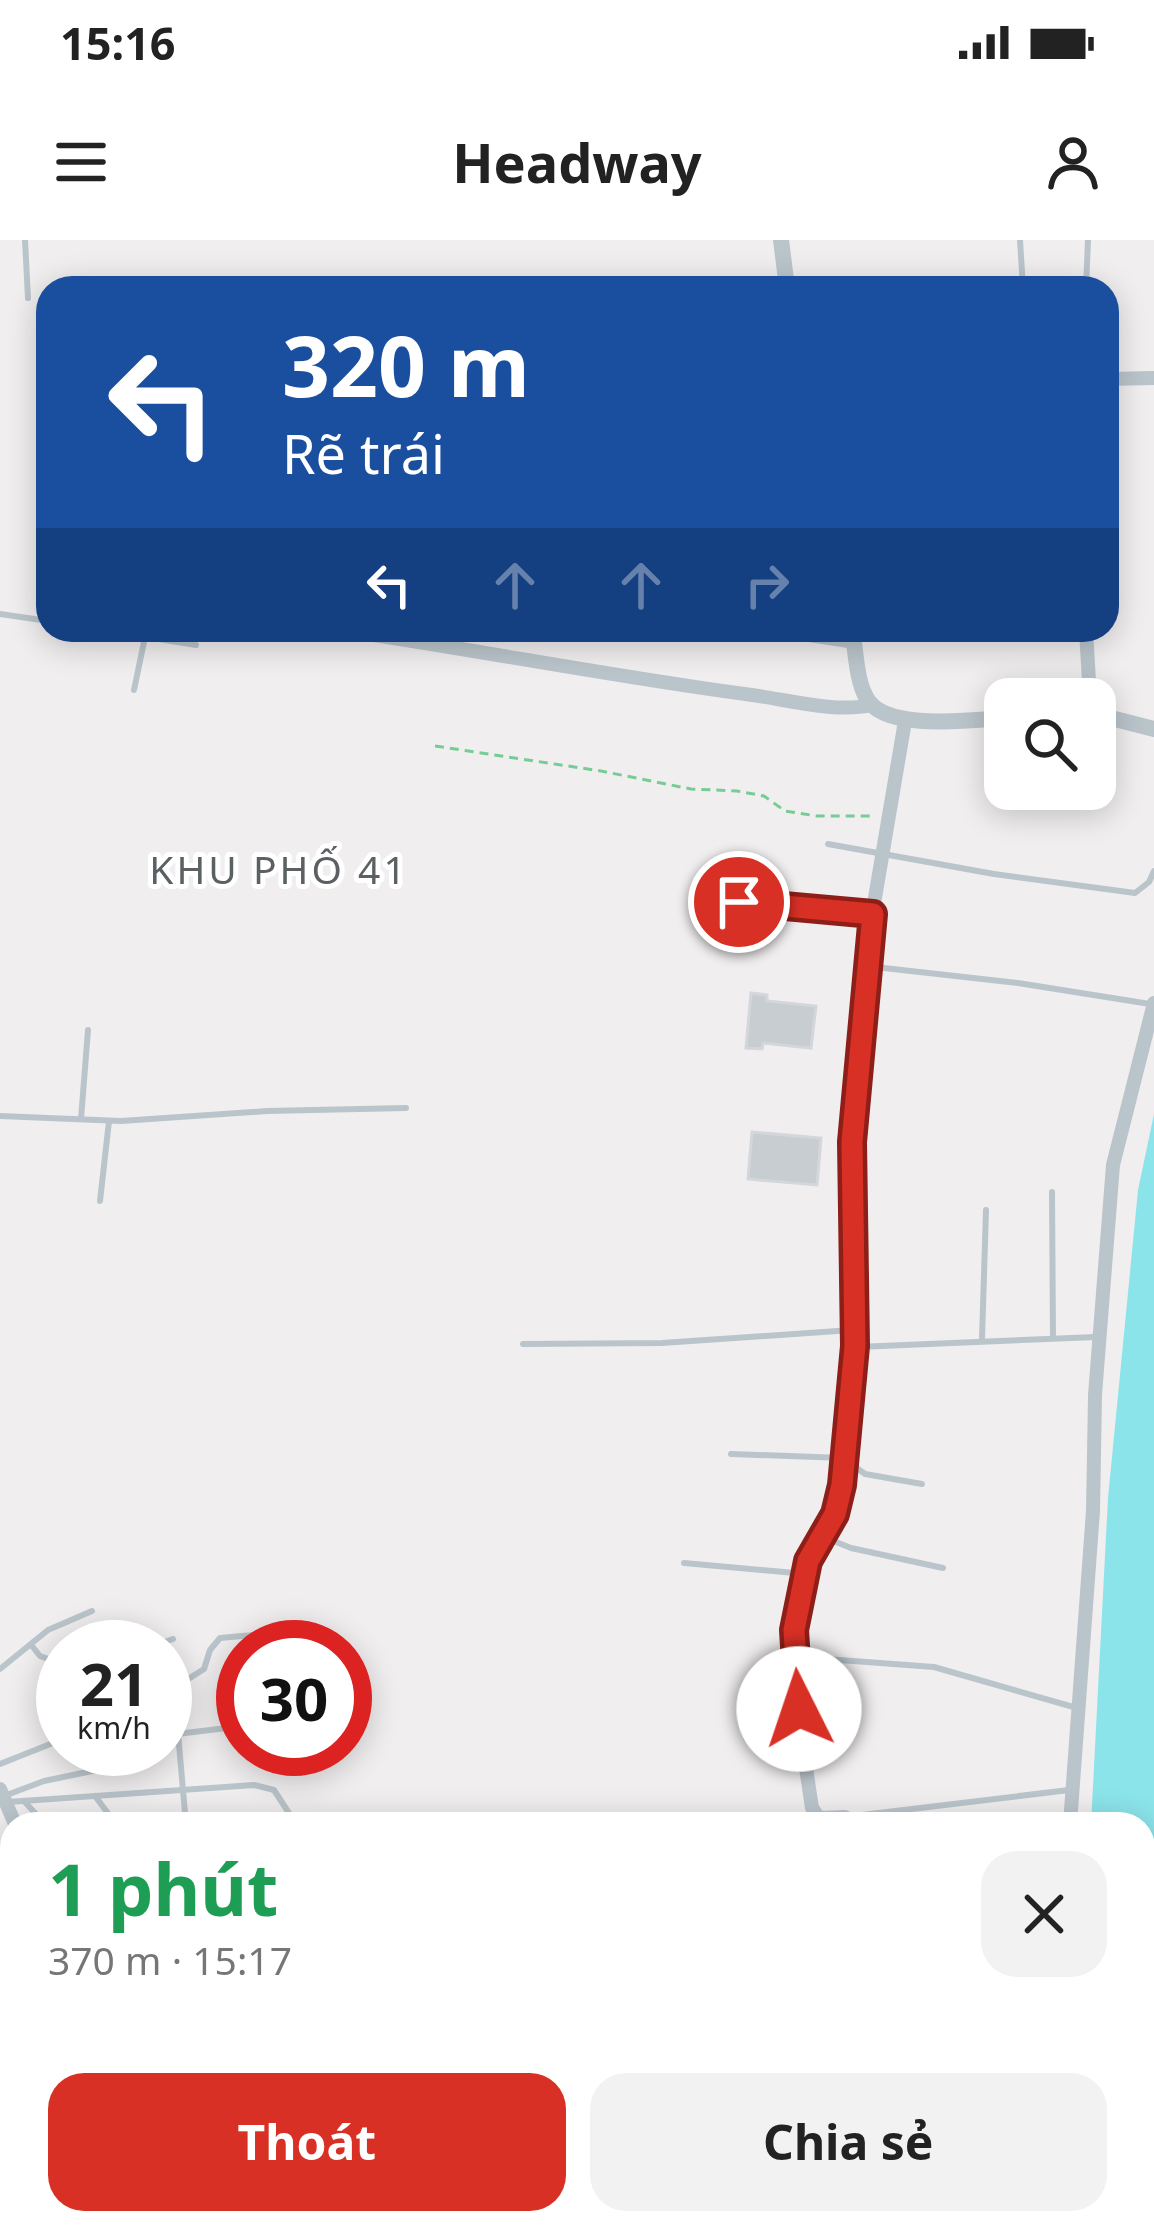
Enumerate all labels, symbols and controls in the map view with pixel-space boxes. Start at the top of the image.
text: 15:16 [60,12,176,73]
text: Headway [452,125,702,199]
icon: menu [48,129,114,195]
icon: person [1040,129,1106,195]
text: 320 m [282,307,530,422]
icon: left [84,324,240,480]
text: Rẽ trái [282,416,445,490]
icon: left [356,552,422,618]
icon: ahead [482,552,548,618]
icon: ahead [608,552,674,618]
icon: right [734,552,800,618]
map controls [984,678,1116,810]
button: search [984,678,1116,810]
district label: KHU PHỐ 41 [149,842,409,895]
pin [688,851,790,953]
icon: arrive [706,869,772,935]
speed limit sign: 30 [216,1620,372,1776]
text: 21 [80,1642,148,1724]
position arrow [736,1646,862,1772]
text: km/h [77,1707,151,1748]
text: 1 phút [48,1839,278,1937]
button: close [981,1851,1107,1977]
text: 370 m · 15:17 [48,1933,292,1986]
button: Thoát [48,2073,566,2211]
button: Chia sẻ [590,2073,1107,2211]

